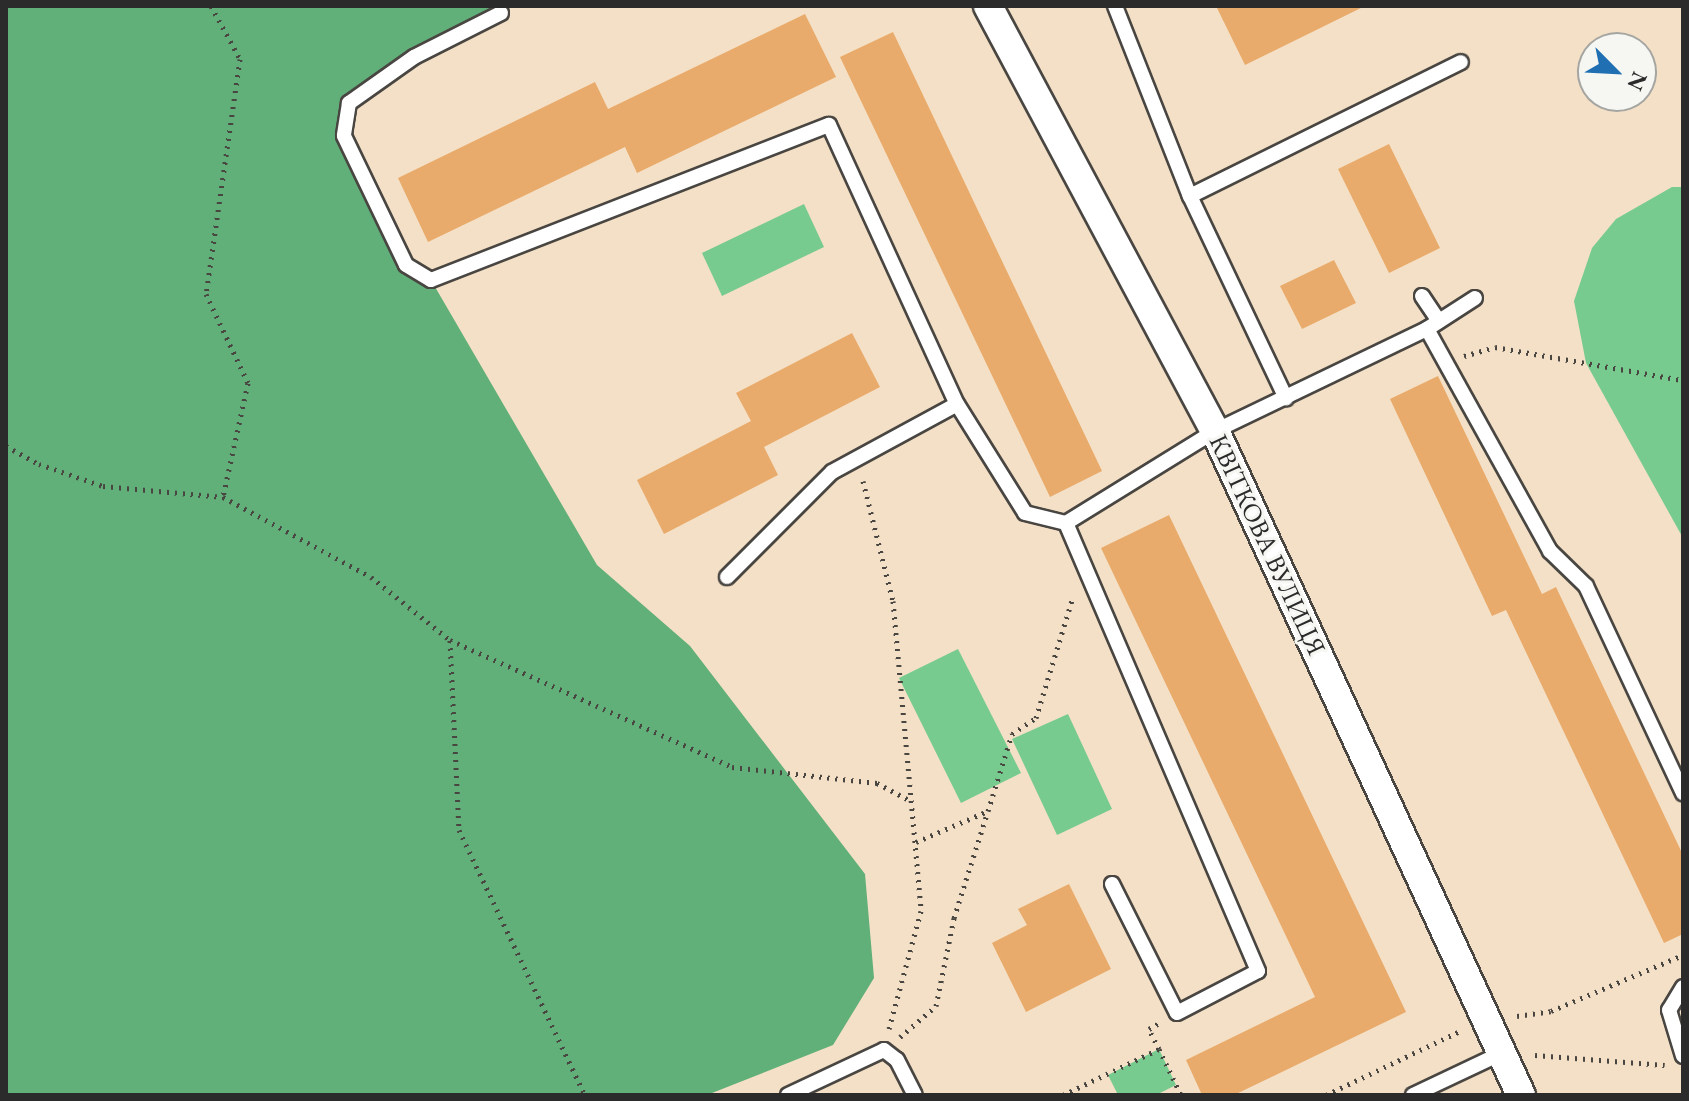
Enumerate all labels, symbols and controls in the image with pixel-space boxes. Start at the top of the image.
north arrow [1577,32,1657,112]
text: N [1621,67,1654,95]
street label: КВІТКОВА ВУЛИЦЯ [1202,430,1332,660]

